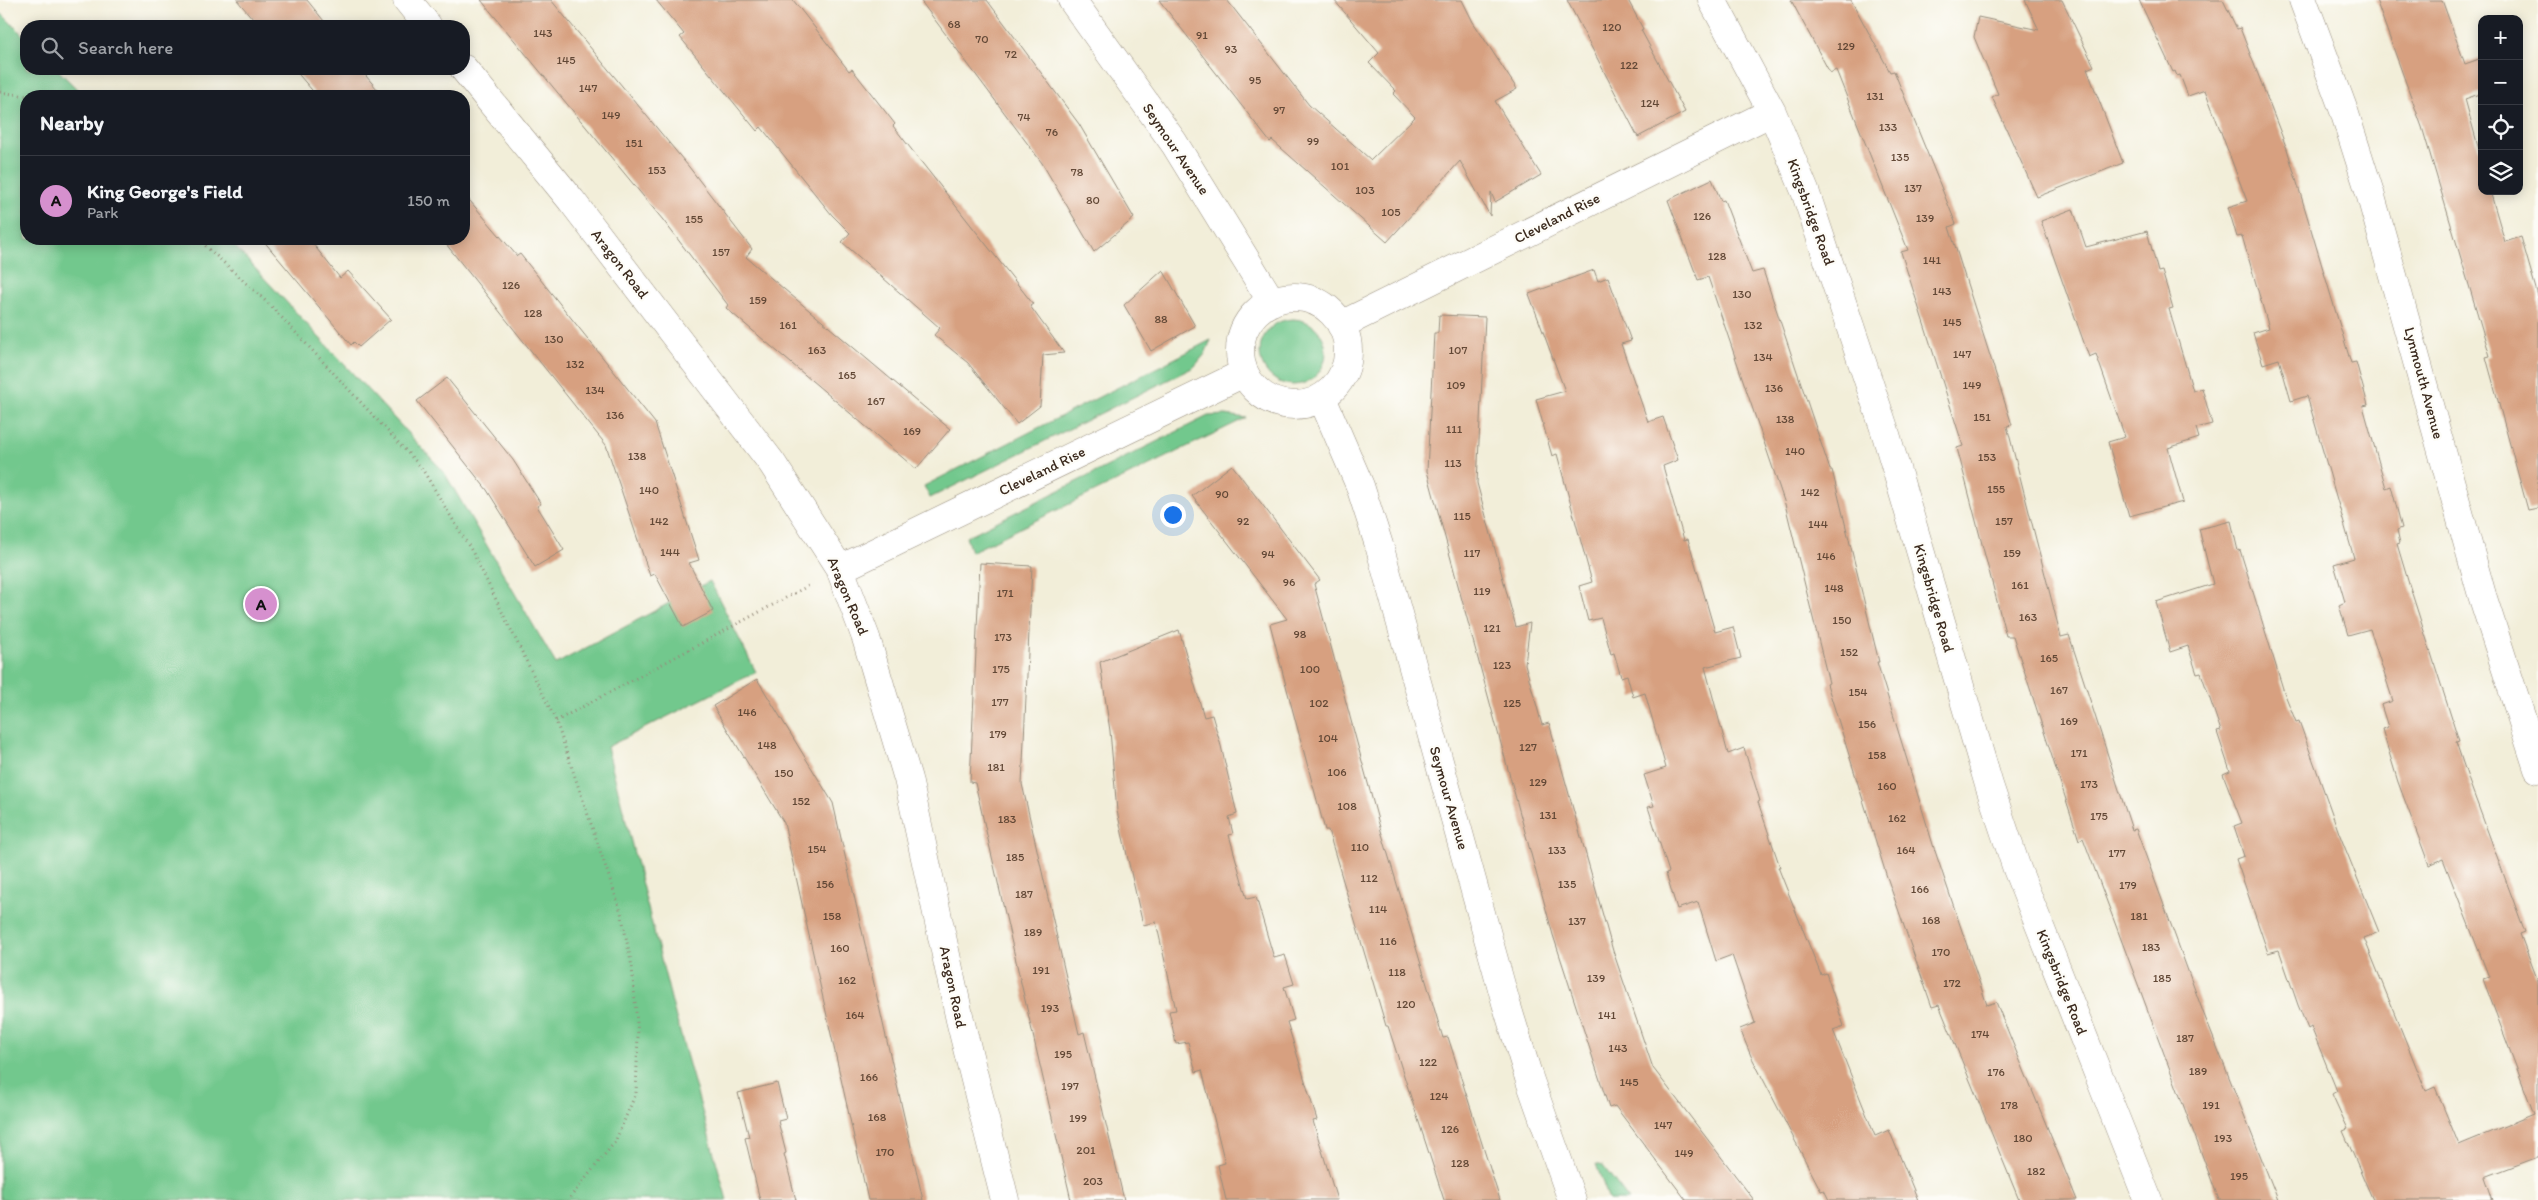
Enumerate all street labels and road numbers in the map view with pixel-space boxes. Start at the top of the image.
street label: Seymour Avenue [1139,100,1213,198]
street label: Kingsbridge Road [1783,156,1839,268]
street label: Cleveland Rise [1511,189,1603,247]
street label: Aragon Road [587,226,653,303]
street label: Lynmouth Avenue [2400,325,2448,441]
street label: Cleveland Rise [996,442,1088,500]
street label: Kingsbridge Road [1910,542,1958,654]
street label: Aragon Road [823,554,873,639]
street label: Seymour Avenue [1426,744,1472,852]
street label: Kingsbridge Road [2033,927,2091,1037]
street label: Aragon Road [936,944,971,1030]

